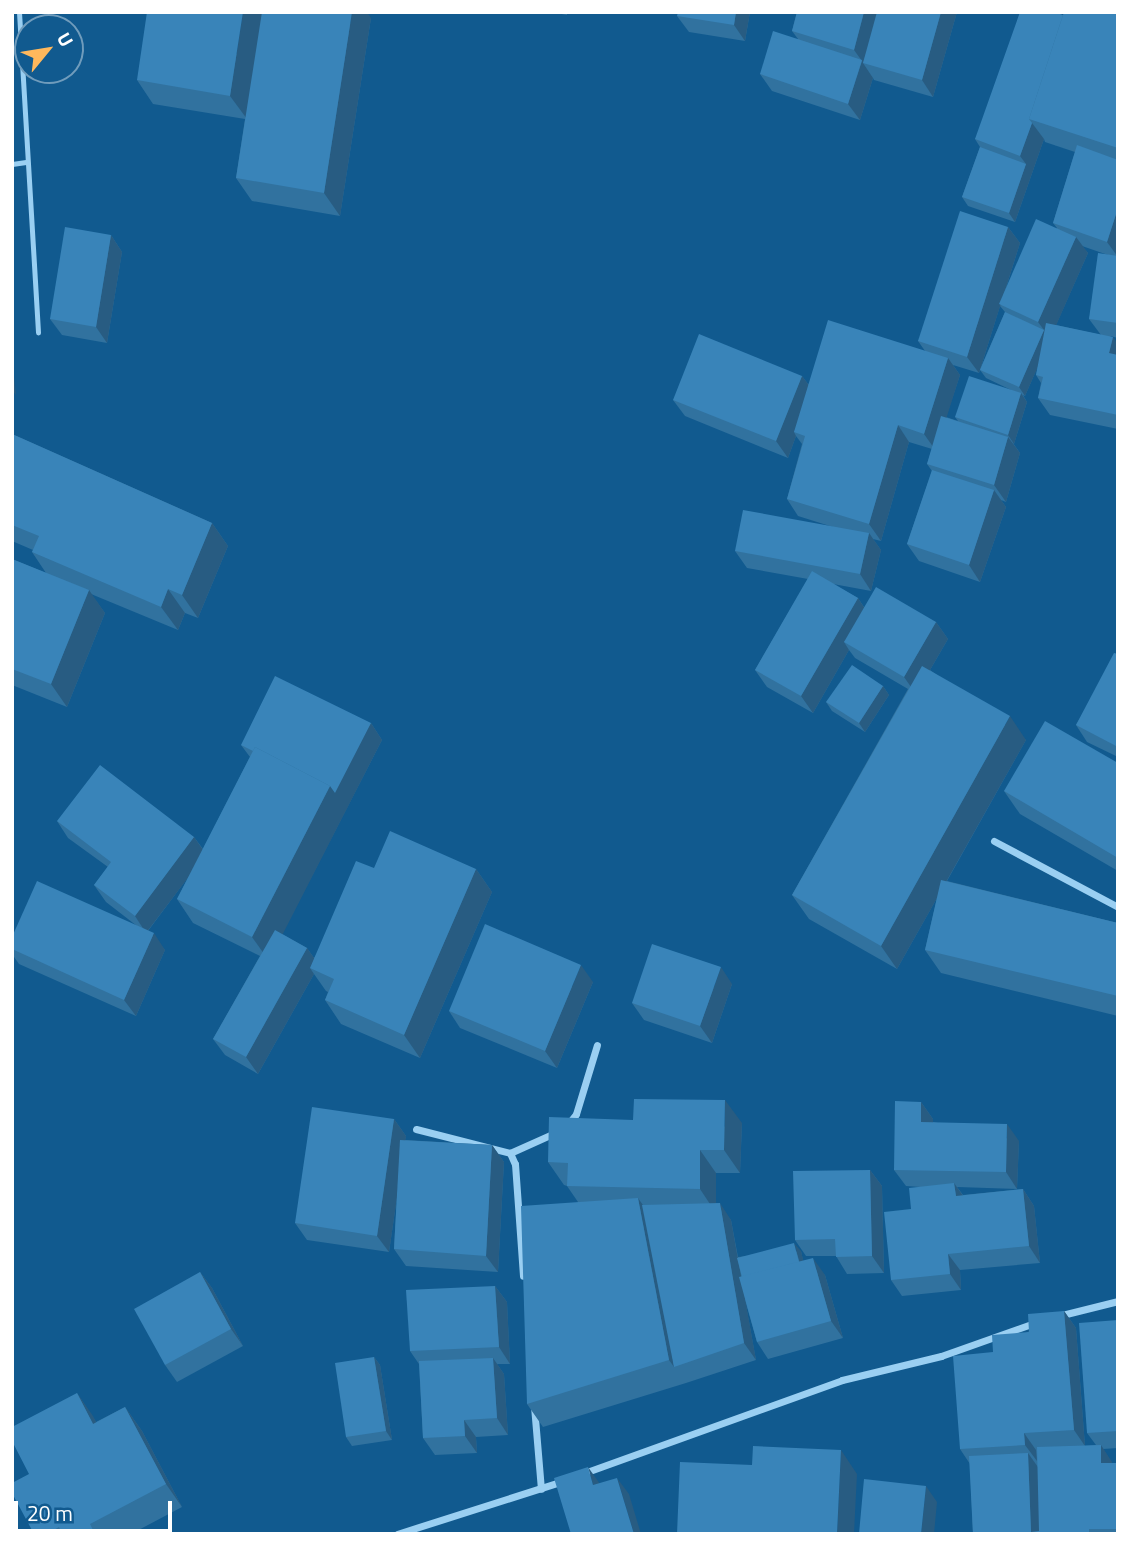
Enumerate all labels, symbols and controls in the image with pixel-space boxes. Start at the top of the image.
north arrow [14,14,84,84]
text: U [50,27,82,52]
scale bar [18,1486,175,1530]
text: 20 m [27,1497,73,1529]

